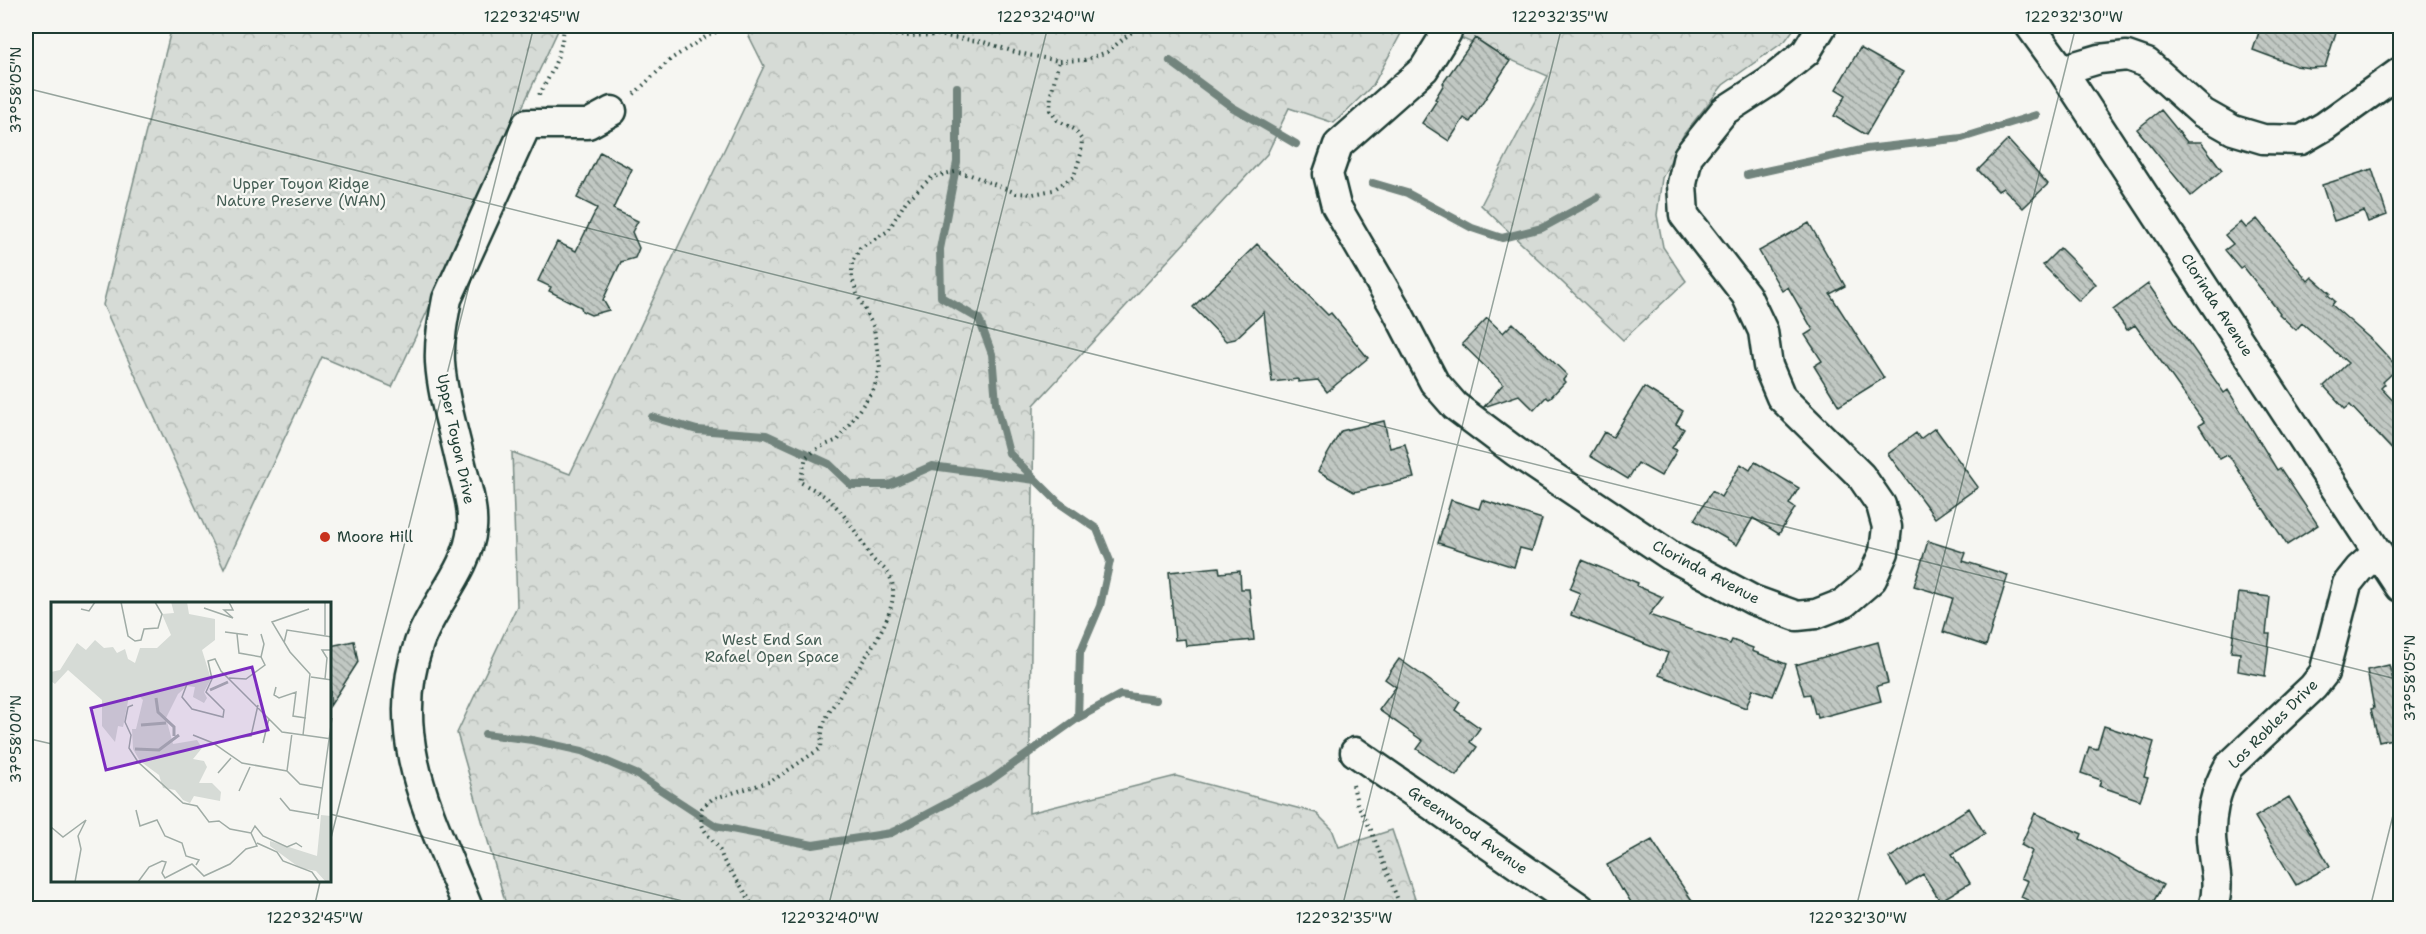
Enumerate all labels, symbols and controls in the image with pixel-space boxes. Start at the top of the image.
text: 122°32'45"W [484,7,580,27]
text: 122°32'40"W [997,7,1095,27]
text: 122°32'35"W [1512,7,1608,27]
text: 122°32'30"W [2025,7,2123,27]
text: 37°58'05"N [6,47,26,133]
park label: Upper Toyon Ridge Nature Preserve (WAN) [216,174,386,211]
street label: Clorinda Avenue [2176,250,2258,360]
street label: Upper Toyon Drive [432,372,480,506]
place label: Moore Hill [337,527,414,547]
marker: Moore Hill [318,530,332,544]
street label: Clorinda Avenue [1649,535,1763,609]
inset map [51,602,332,883]
park label: West End San Rafael Open Space [705,630,839,667]
text: 37°58'05"N [2400,635,2420,721]
street label: Los Robles Drive [2224,675,2322,773]
text: 37°58'00"N [6,695,26,783]
street label: Greenwood Avenue [1404,781,1532,879]
text: 122°32'45"W [267,908,363,928]
text: 122°32'40"W [781,908,879,928]
text: 122°32'35"W [1296,908,1392,928]
text: 122°32'30"W [1809,908,1907,928]

